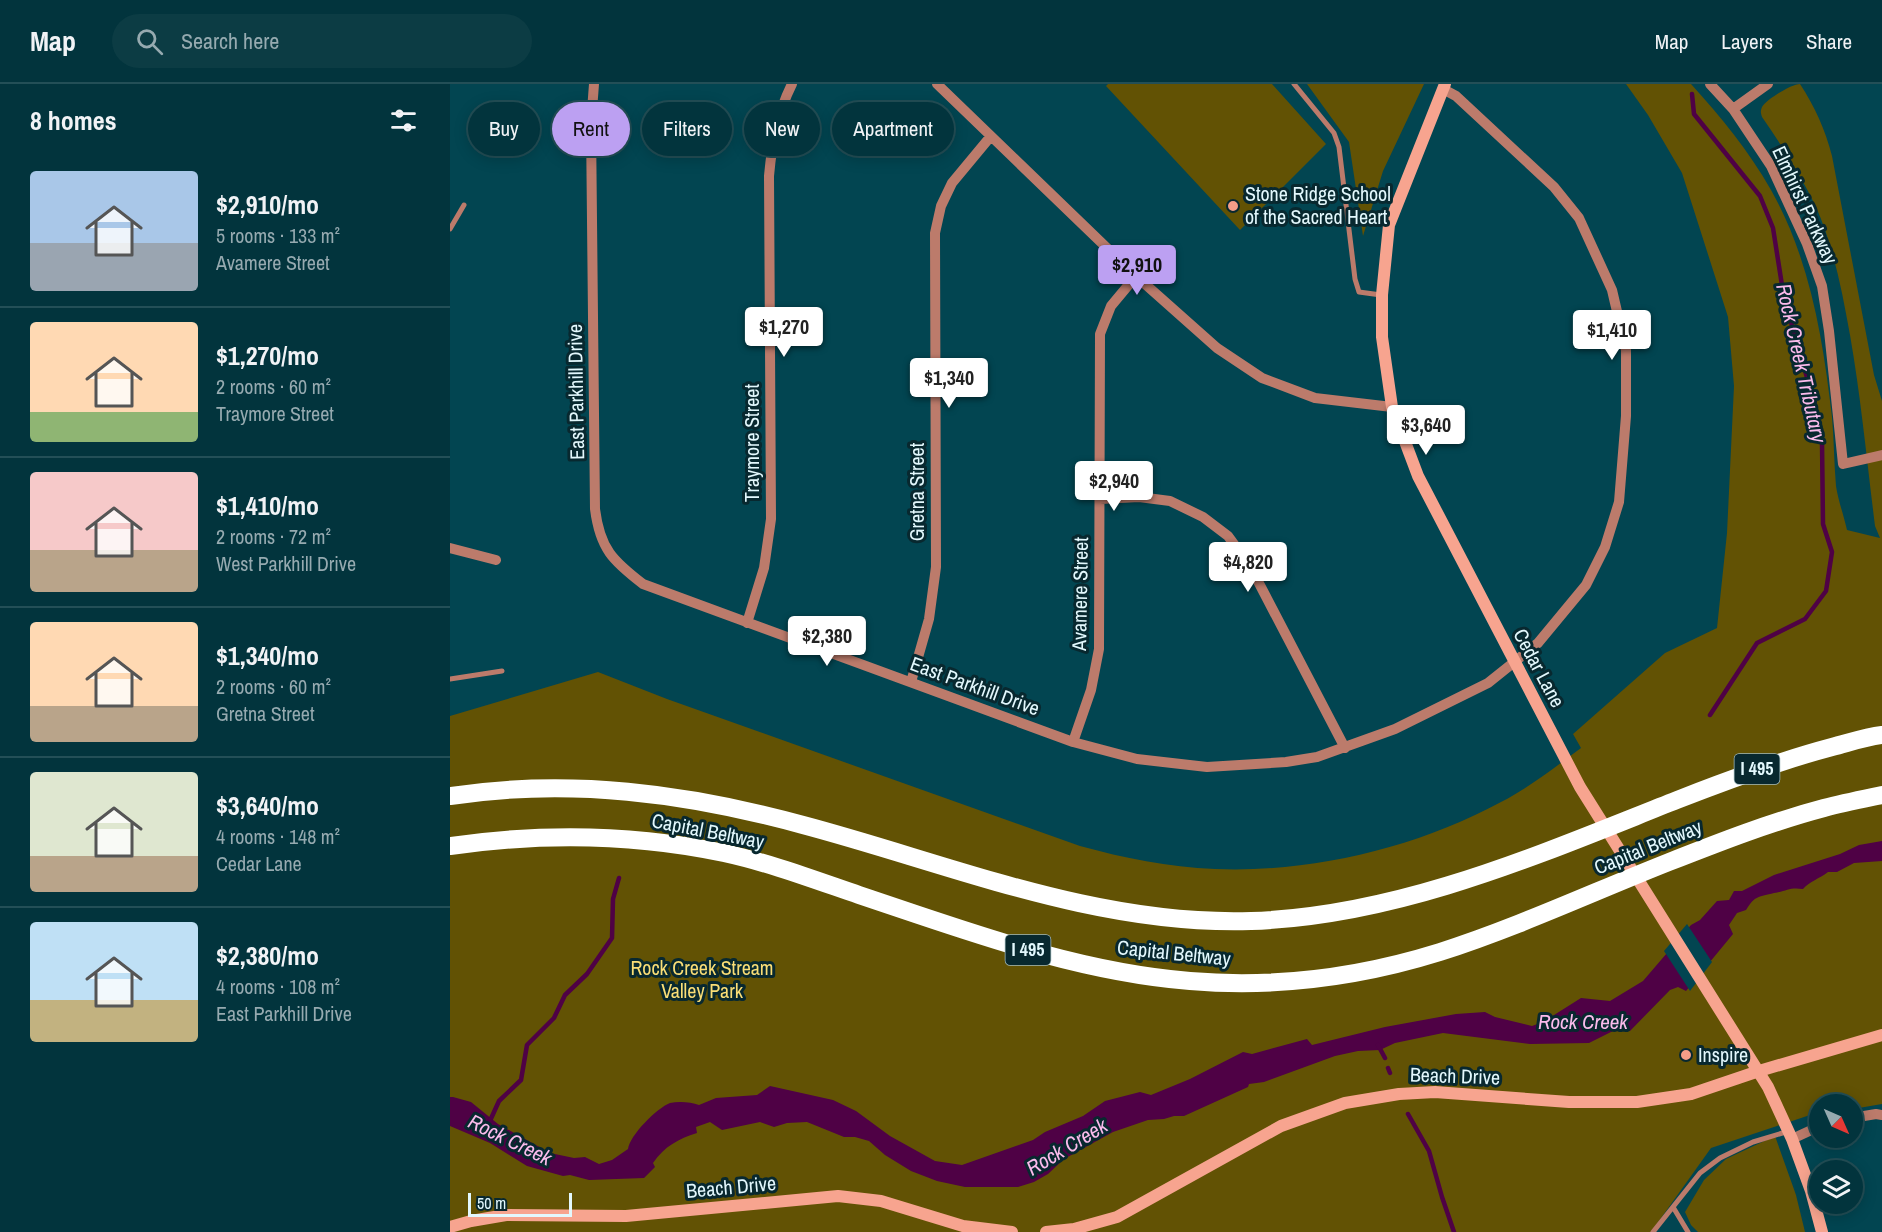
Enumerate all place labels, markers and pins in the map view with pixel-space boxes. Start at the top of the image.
place label: Stone Ridge School of the Sacred Heart [1245,180,1391,230]
marker: Stone Ridge School of the Sacred Heart [1226,199,1240,213]
pin: $2,910 [1088,245,1186,296]
pin: $1,270 [735,307,833,358]
pin: $1,410 [1563,310,1661,361]
pin: $1,340 [900,358,998,409]
pin: $3,640 [1377,405,1475,456]
pin: $2,940 [1065,461,1163,512]
pin: $4,820 [1199,542,1297,593]
pin: $2,380 [778,616,876,667]
place label: Inspire [1698,1041,1748,1068]
marker: Inspire [1679,1048,1693,1062]

